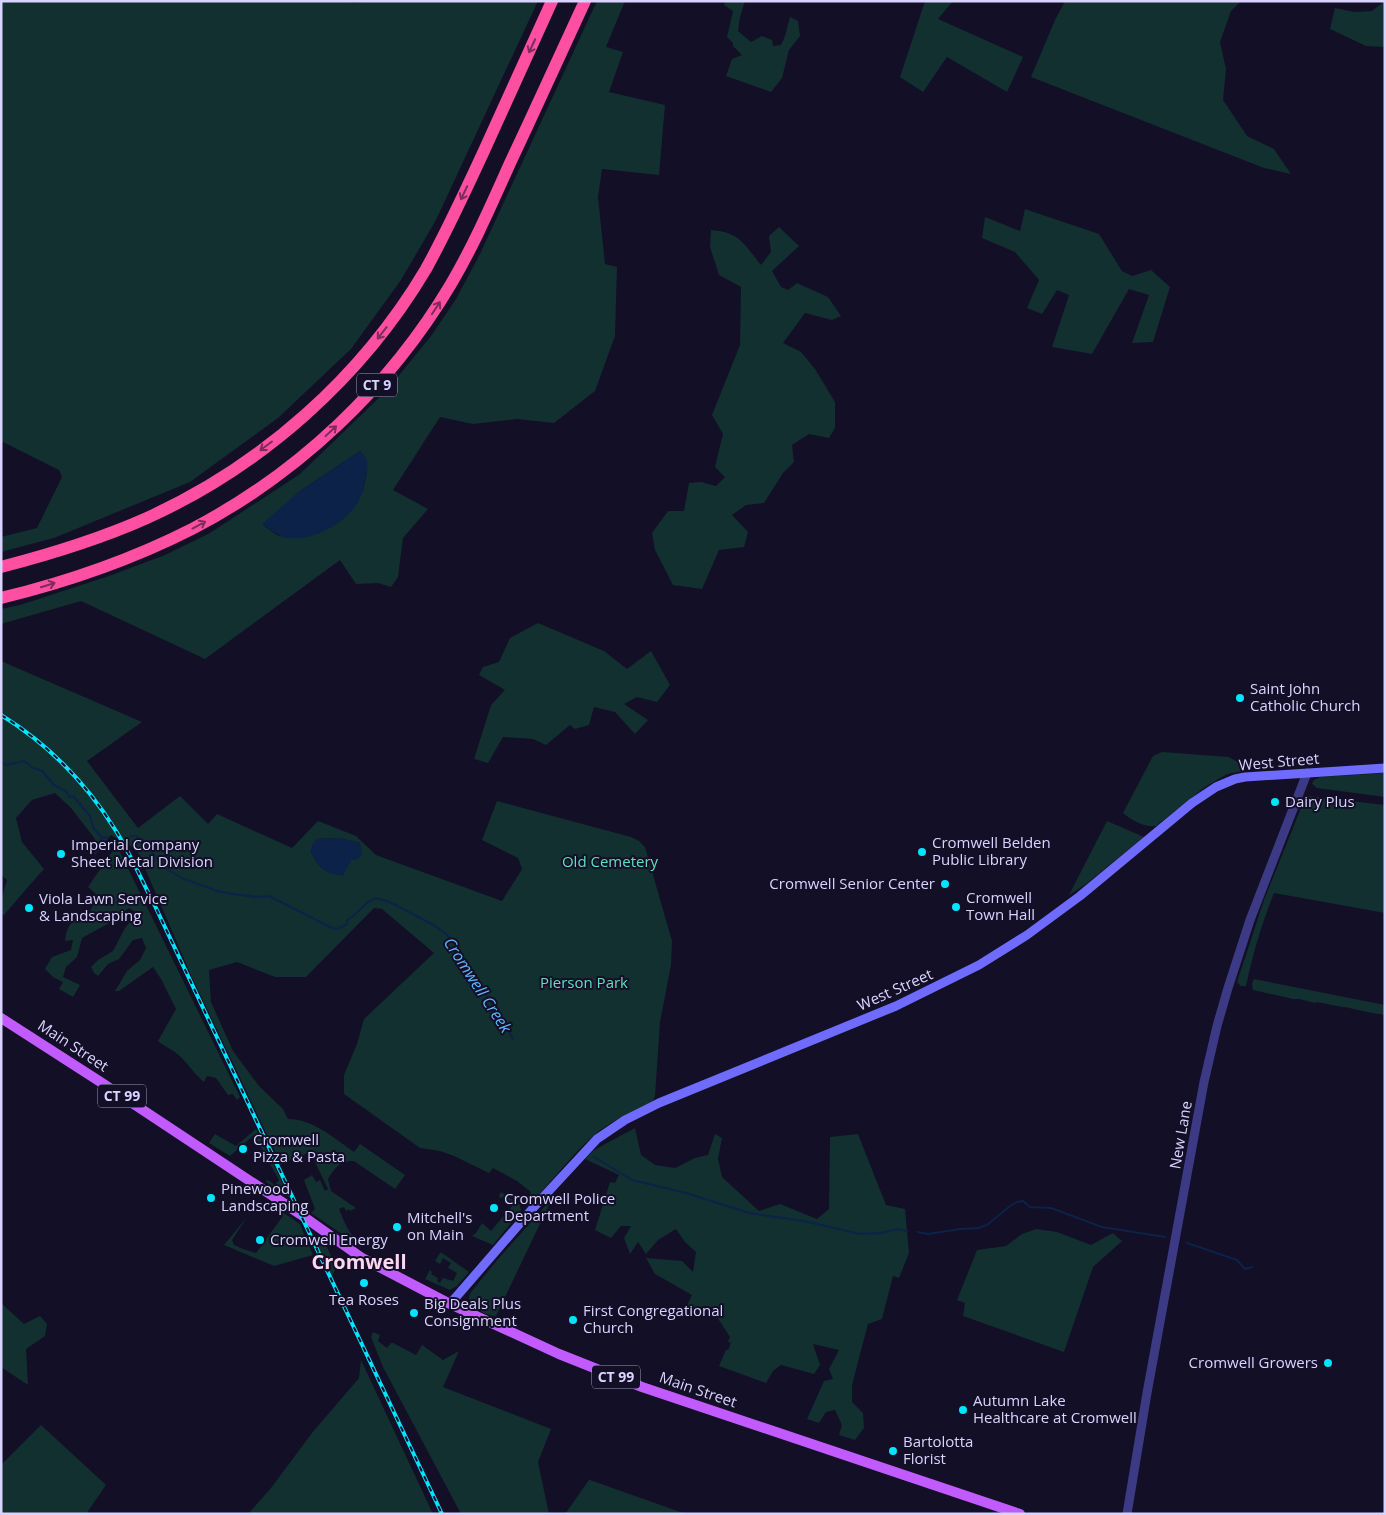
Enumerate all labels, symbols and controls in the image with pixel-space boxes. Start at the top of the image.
one-way arrow [527,38,537,53]
one-way arrow [459,185,468,200]
one-way arrow [431,301,441,315]
one-way arrow [376,326,387,339]
road number: CT 9 [357,374,397,396]
one-way arrow [324,425,337,437]
one-way arrow [260,441,273,452]
one-way arrow [191,520,206,529]
one-way arrow [40,580,56,590]
place label: Saint John Catholic Church [1250,678,1360,715]
marker: Saint John Catholic Church [1234,692,1246,704]
street label: West Street [1238,748,1320,774]
place label: Dairy Plus [1285,791,1355,811]
marker: Dairy Plus [1269,796,1281,808]
place label: Cromwell Belden Public Library [932,832,1051,869]
place label: Imperial Company Sheet Metal Division [71,834,213,871]
marker: Cromwell Belden Public Library [916,846,928,858]
marker: Imperial Company Sheet Metal Division [55,848,67,860]
park label: Old Cemetery [562,851,659,871]
place label: Cromwell Senior Center [769,873,935,893]
marker: Cromwell Senior Center [939,878,951,890]
place label: Cromwell Town Hall [966,887,1035,924]
place label: Viola Lawn Service & Landscaping [39,888,167,925]
marker: Cromwell Town Hall [950,901,962,913]
marker: Viola Lawn Service & Landscaping [23,902,35,914]
water label: Cromwell Creek [439,933,518,1038]
street label: West Street [854,964,935,1015]
park label: Pierson Park [540,972,628,992]
street label: Main Street [34,1015,113,1075]
road number: CT 99 [98,1084,146,1108]
street label: New Lane [1164,1099,1196,1171]
place label: Cromwell Pizza & Pasta [253,1129,345,1166]
marker: Cromwell Pizza & Pasta [237,1143,249,1155]
place label: Pinewood Landscaping [221,1178,309,1215]
place label: Cromwell Police Department [504,1188,615,1225]
marker: Pinewood Landscaping [205,1192,217,1204]
marker: Cromwell Police Department [488,1202,500,1214]
place label: Mitchell's on Main [407,1207,472,1244]
marker: Mitchell's on Main [391,1221,403,1233]
place label: Cromwell Energy [270,1229,388,1249]
marker: Cromwell Energy [254,1234,266,1246]
district label: Cromwell [312,1248,407,1275]
marker: Tea Roses [358,1277,370,1289]
place label: Tea Roses [329,1289,399,1309]
place label: Big Deals Plus Consignment [424,1293,521,1330]
place label: First Congregational Church [583,1300,723,1337]
marker: Big Deals Plus Consignment [408,1307,420,1319]
marker: First Congregational Church [567,1314,579,1326]
place label: Cromwell Growers [1189,1352,1318,1372]
marker: Cromwell Growers [1322,1357,1334,1369]
road number: CT 99 [592,1365,640,1388]
street label: Main Street [657,1366,740,1412]
place label: Autumn Lake Healthcare at Cromwell [973,1390,1137,1427]
marker: Autumn Lake Healthcare at Cromwell [957,1404,969,1416]
place label: Bartolotta Florist [903,1431,973,1468]
marker: Bartolotta Florist [887,1445,899,1457]

